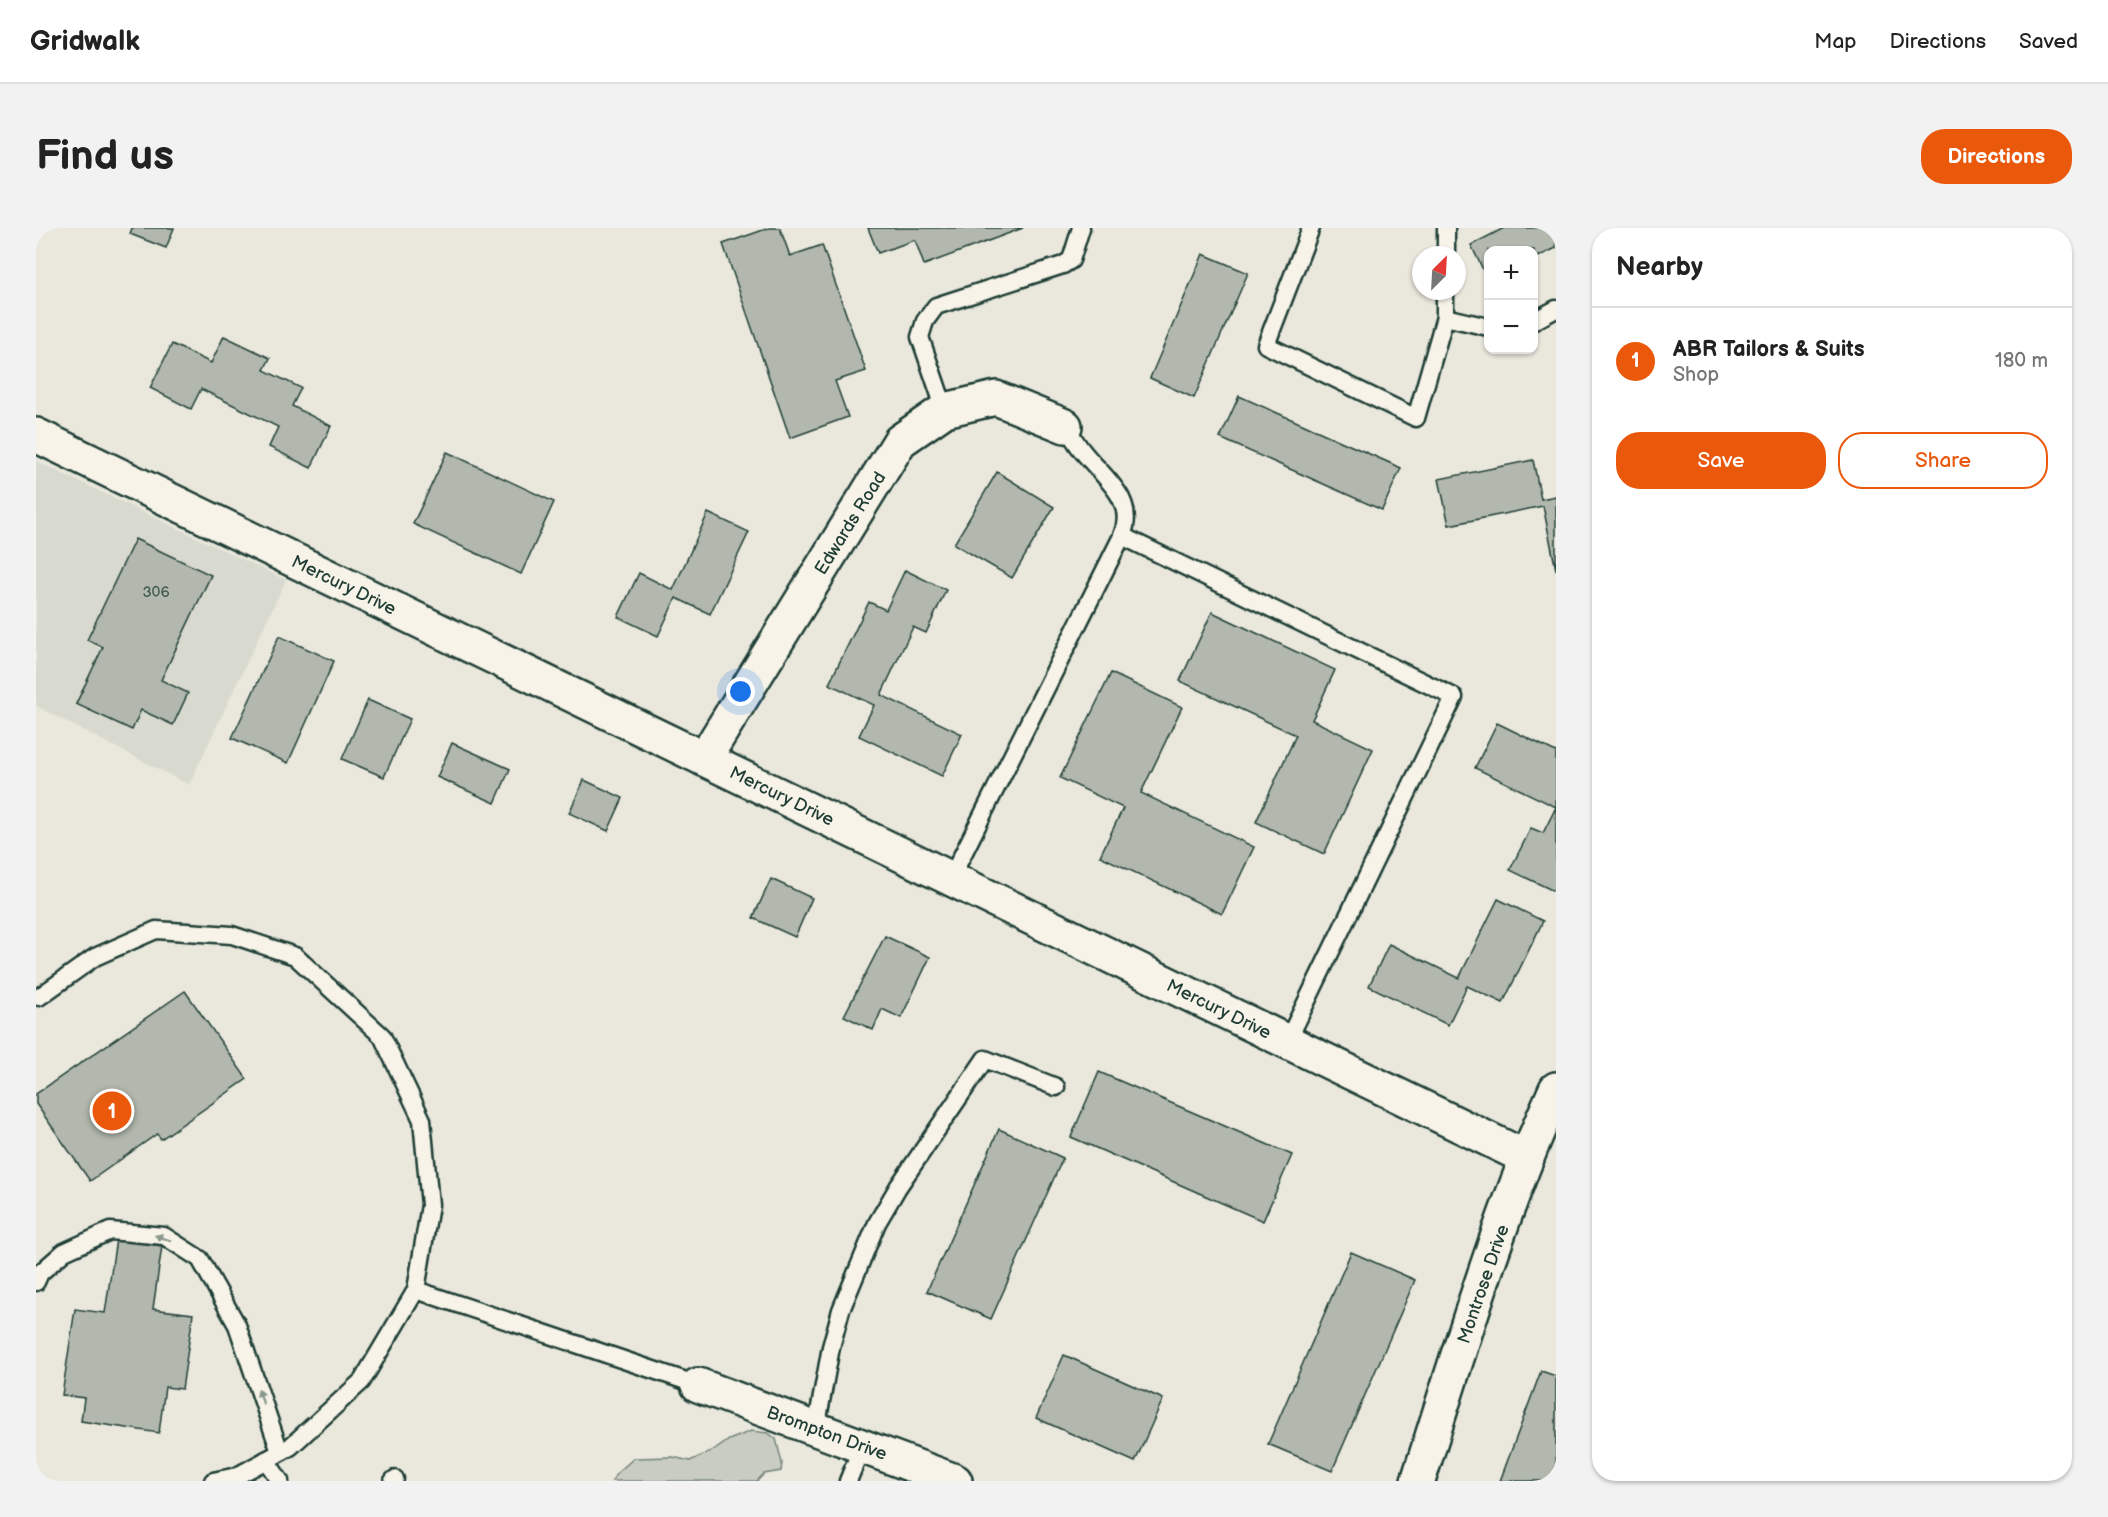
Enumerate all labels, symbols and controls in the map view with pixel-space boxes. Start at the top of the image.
text: Gridwalk [30,25,140,58]
text: Map [1814,29,1857,54]
text: Directions [1890,29,1986,54]
text: Saved [2019,29,2078,54]
button: Directions [1921,129,2072,184]
text: Find us [36,131,174,182]
north arrow [1412,246,1466,300]
map controls [1484,246,1538,354]
button: + [1484,246,1538,300]
text: Nearby [1616,252,1703,283]
button: − [1484,300,1538,354]
text: ABR Tailors & Suits [1673,336,1864,363]
text: 1 [1631,349,1640,373]
text: 180 m [1995,349,2048,373]
text: Shop [1673,363,1719,387]
button: Save [1616,432,1826,489]
button: Share [1838,432,2048,489]
street label: Edwards Road [810,468,890,579]
street label: Mercury Drive [288,551,400,620]
house number: 306 [142,583,170,602]
your location [726,677,755,706]
street label: Mercury Drive [726,762,838,831]
street label: Mercury Drive [1163,975,1275,1044]
pin: 1 [92,1088,132,1134]
street label: Montrose Drive [1453,1222,1514,1346]
one-way arrow [153,1233,171,1242]
one-way arrow [256,1388,266,1406]
street label: Brompton Drive [764,1402,890,1465]

